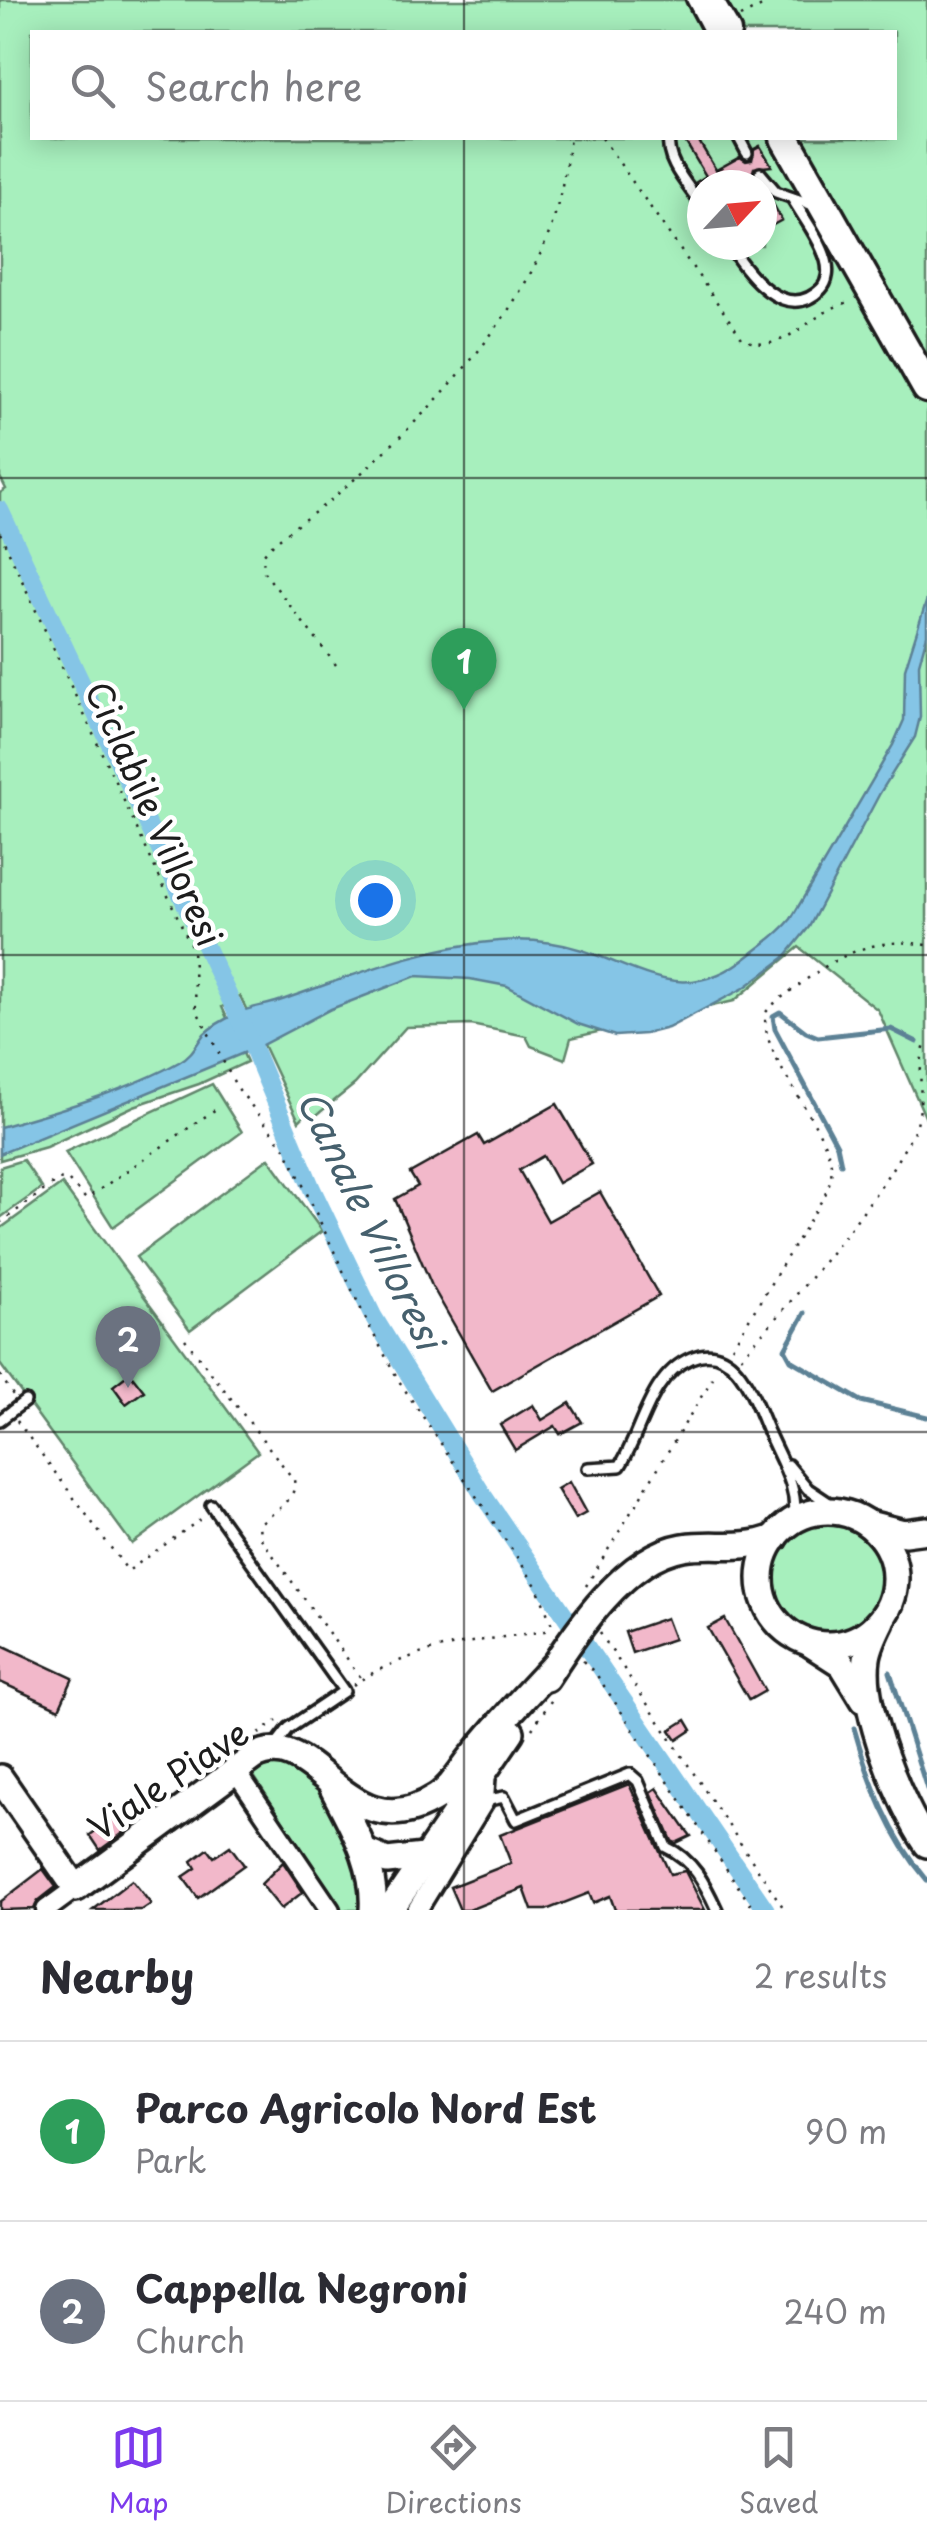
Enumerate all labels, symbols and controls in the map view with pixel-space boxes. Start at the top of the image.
search box [30,30,897,140]
text: Search here [145,57,362,114]
icon: search [65,58,120,113]
north arrow [687,170,777,260]
pin: 1 [432,628,496,710]
street label: Ciclabile Villoresi [73,672,237,954]
your location [350,875,401,926]
water label: Canale Villoresi [284,1080,461,1363]
pin: 2 [96,1306,160,1388]
street label: Viale Piave [77,1706,259,1852]
text: Nearby [40,1944,194,2007]
text: 2 results [754,1951,887,1999]
text: Parco Agricolo Nord Est [135,2079,597,2136]
text: 1 [65,2107,80,2155]
text: 90 m [805,2107,887,2155]
text: Park [135,2136,207,2184]
text: Cappella Negroni [135,2259,468,2316]
text: 2 [61,2287,84,2335]
text: 240 m [784,2287,887,2335]
text: Church [135,2316,245,2364]
tab: Map [109,2420,168,2523]
tab: Directions [386,2420,522,2523]
tab: Saved [739,2420,818,2523]

